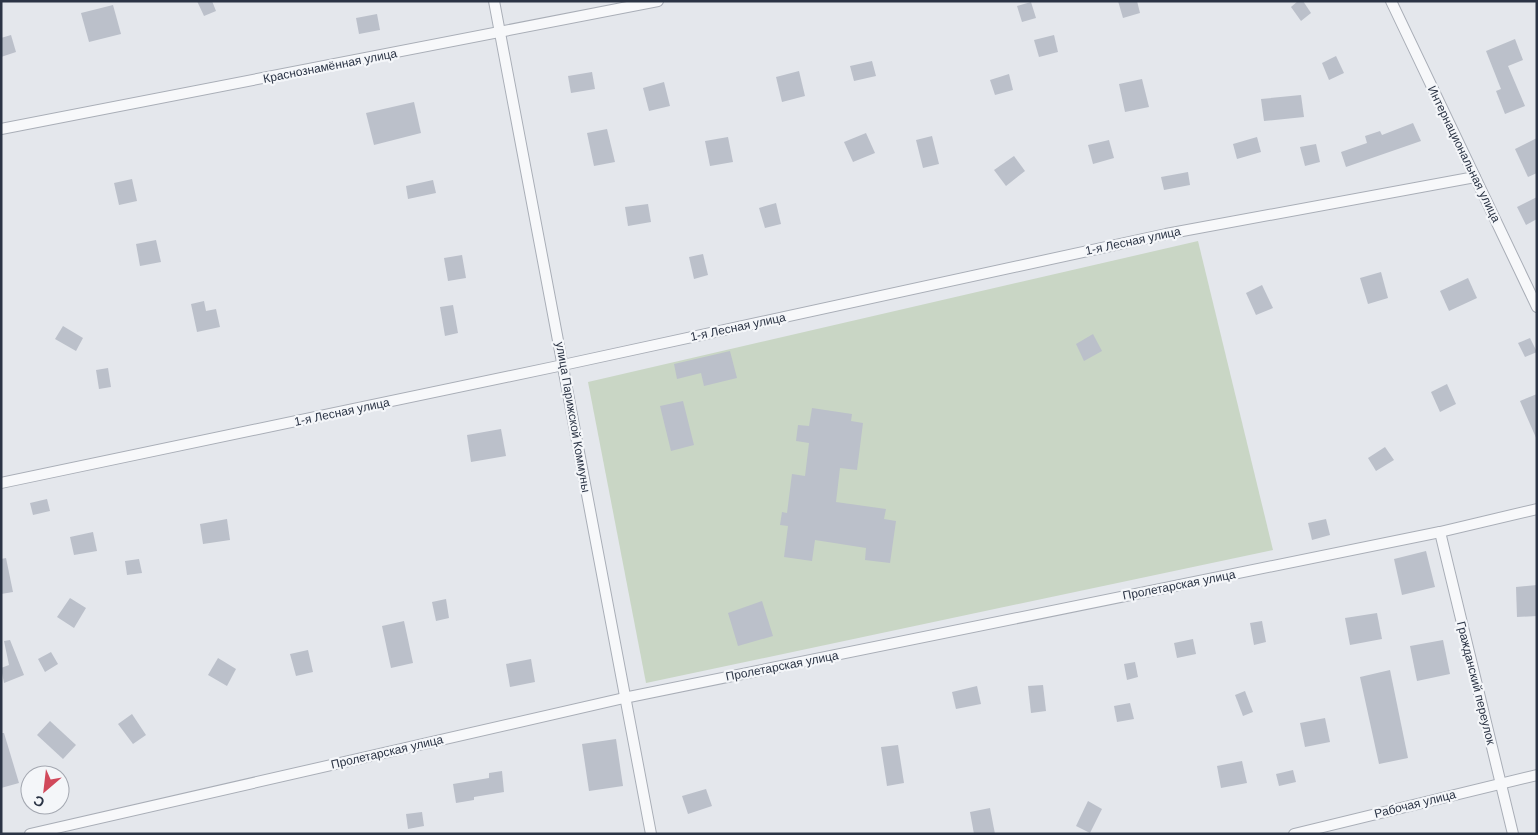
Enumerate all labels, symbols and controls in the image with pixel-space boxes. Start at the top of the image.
street label: Краснознамённая улица [262,46,398,86]
street label: Интернациональная улица [1425,83,1503,225]
street label: 1-я Лесная улица [1084,224,1182,258]
street label: 1-я Лесная улица [689,310,787,344]
street label: улица Парижской Коммуны [553,341,593,493]
street label: 1-я Лесная улица [293,395,391,429]
street label: Пролетарская улица [1121,567,1237,603]
street label: Гражданский переулок [1454,620,1498,747]
street label: Пролетарская улица [724,648,840,684]
street label: Пролетарская улица [330,732,445,772]
north arrow [20,765,70,815]
street label: Рабочая улица [1373,787,1457,821]
text: С [31,792,47,811]

